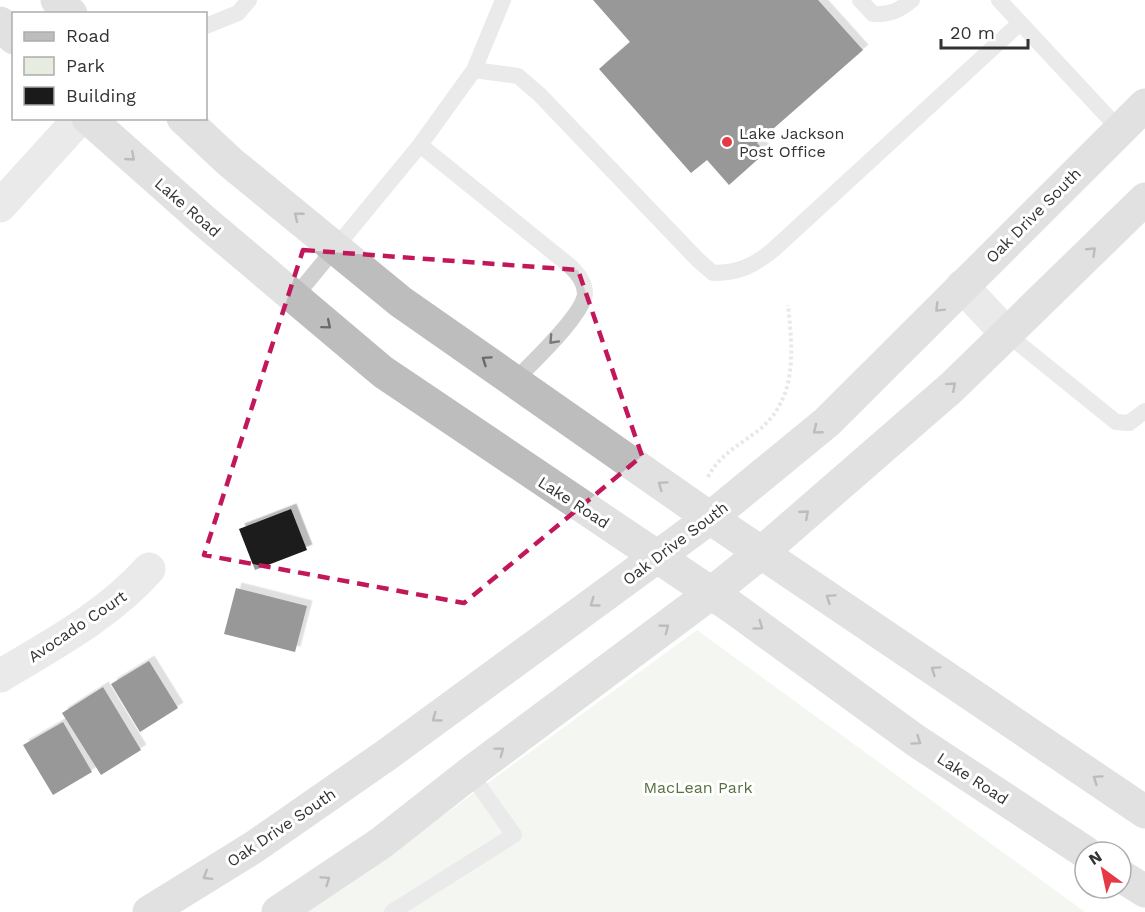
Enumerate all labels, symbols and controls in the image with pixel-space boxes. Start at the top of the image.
legend [12,12,207,120]
scale bar [941,12,1028,50]
text: 20 m [950,22,995,43]
text: Road [66,25,110,46]
text: Park [66,55,105,76]
text: Building [66,85,136,106]
place label: Lake Jackson Post Office [739,124,844,161]
marker: Lake Jackson Post Office [720,135,734,149]
one-way arrow [125,150,135,161]
street label: Oak Drive South [982,164,1085,267]
street label: Lake Road [151,174,225,241]
one-way arrow [293,213,304,224]
one-way arrow [1085,247,1096,258]
one-way arrow [935,302,946,312]
one-way arrow [320,318,331,329]
one-way arrow [549,333,560,343]
one-way arrow [481,356,492,367]
one-way arrow [945,382,956,393]
one-way arrow [812,423,823,434]
street label: Lake Road [535,472,613,532]
one-way arrow [657,481,668,492]
street label: Oak Drive South [619,498,732,589]
one-way arrow [798,510,809,521]
street label: Avocado Court [25,586,130,666]
one-way arrow [825,595,836,606]
one-way arrow [589,596,600,607]
one-way arrow [752,619,763,630]
one-way arrow [659,624,670,635]
one-way arrow [931,666,942,677]
one-way arrow [432,711,443,722]
one-way arrow [910,734,921,745]
one-way arrow [493,747,504,758]
street label: Lake Road [934,748,1012,808]
one-way arrow [1092,775,1103,786]
park label: MacLean Park [644,778,752,797]
street label: Oak Drive South [223,784,339,871]
north arrow [1073,840,1133,900]
text: N [1085,847,1105,869]
one-way arrow [202,869,213,880]
one-way arrow [320,876,331,887]

